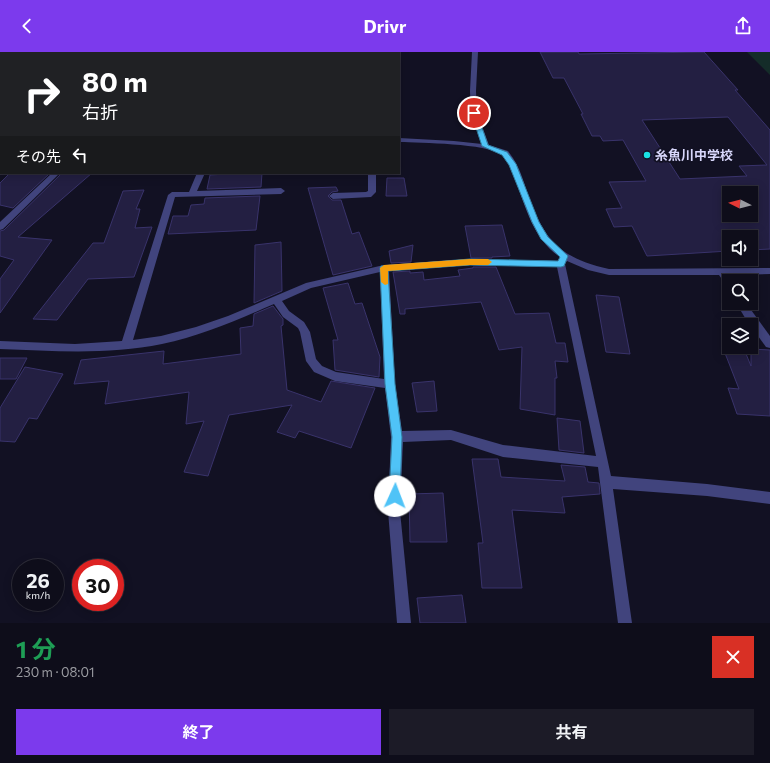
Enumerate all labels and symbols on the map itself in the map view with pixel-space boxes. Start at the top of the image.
pin [457,96,491,130]
place label: 糸魚川中学校 [655,147,733,163]
marker: 糸魚川中学校 [642,150,652,160]
north arrow [722,186,758,222]
position arrow [374,475,416,517]
speed limit sign: 30 [72,559,124,611]

